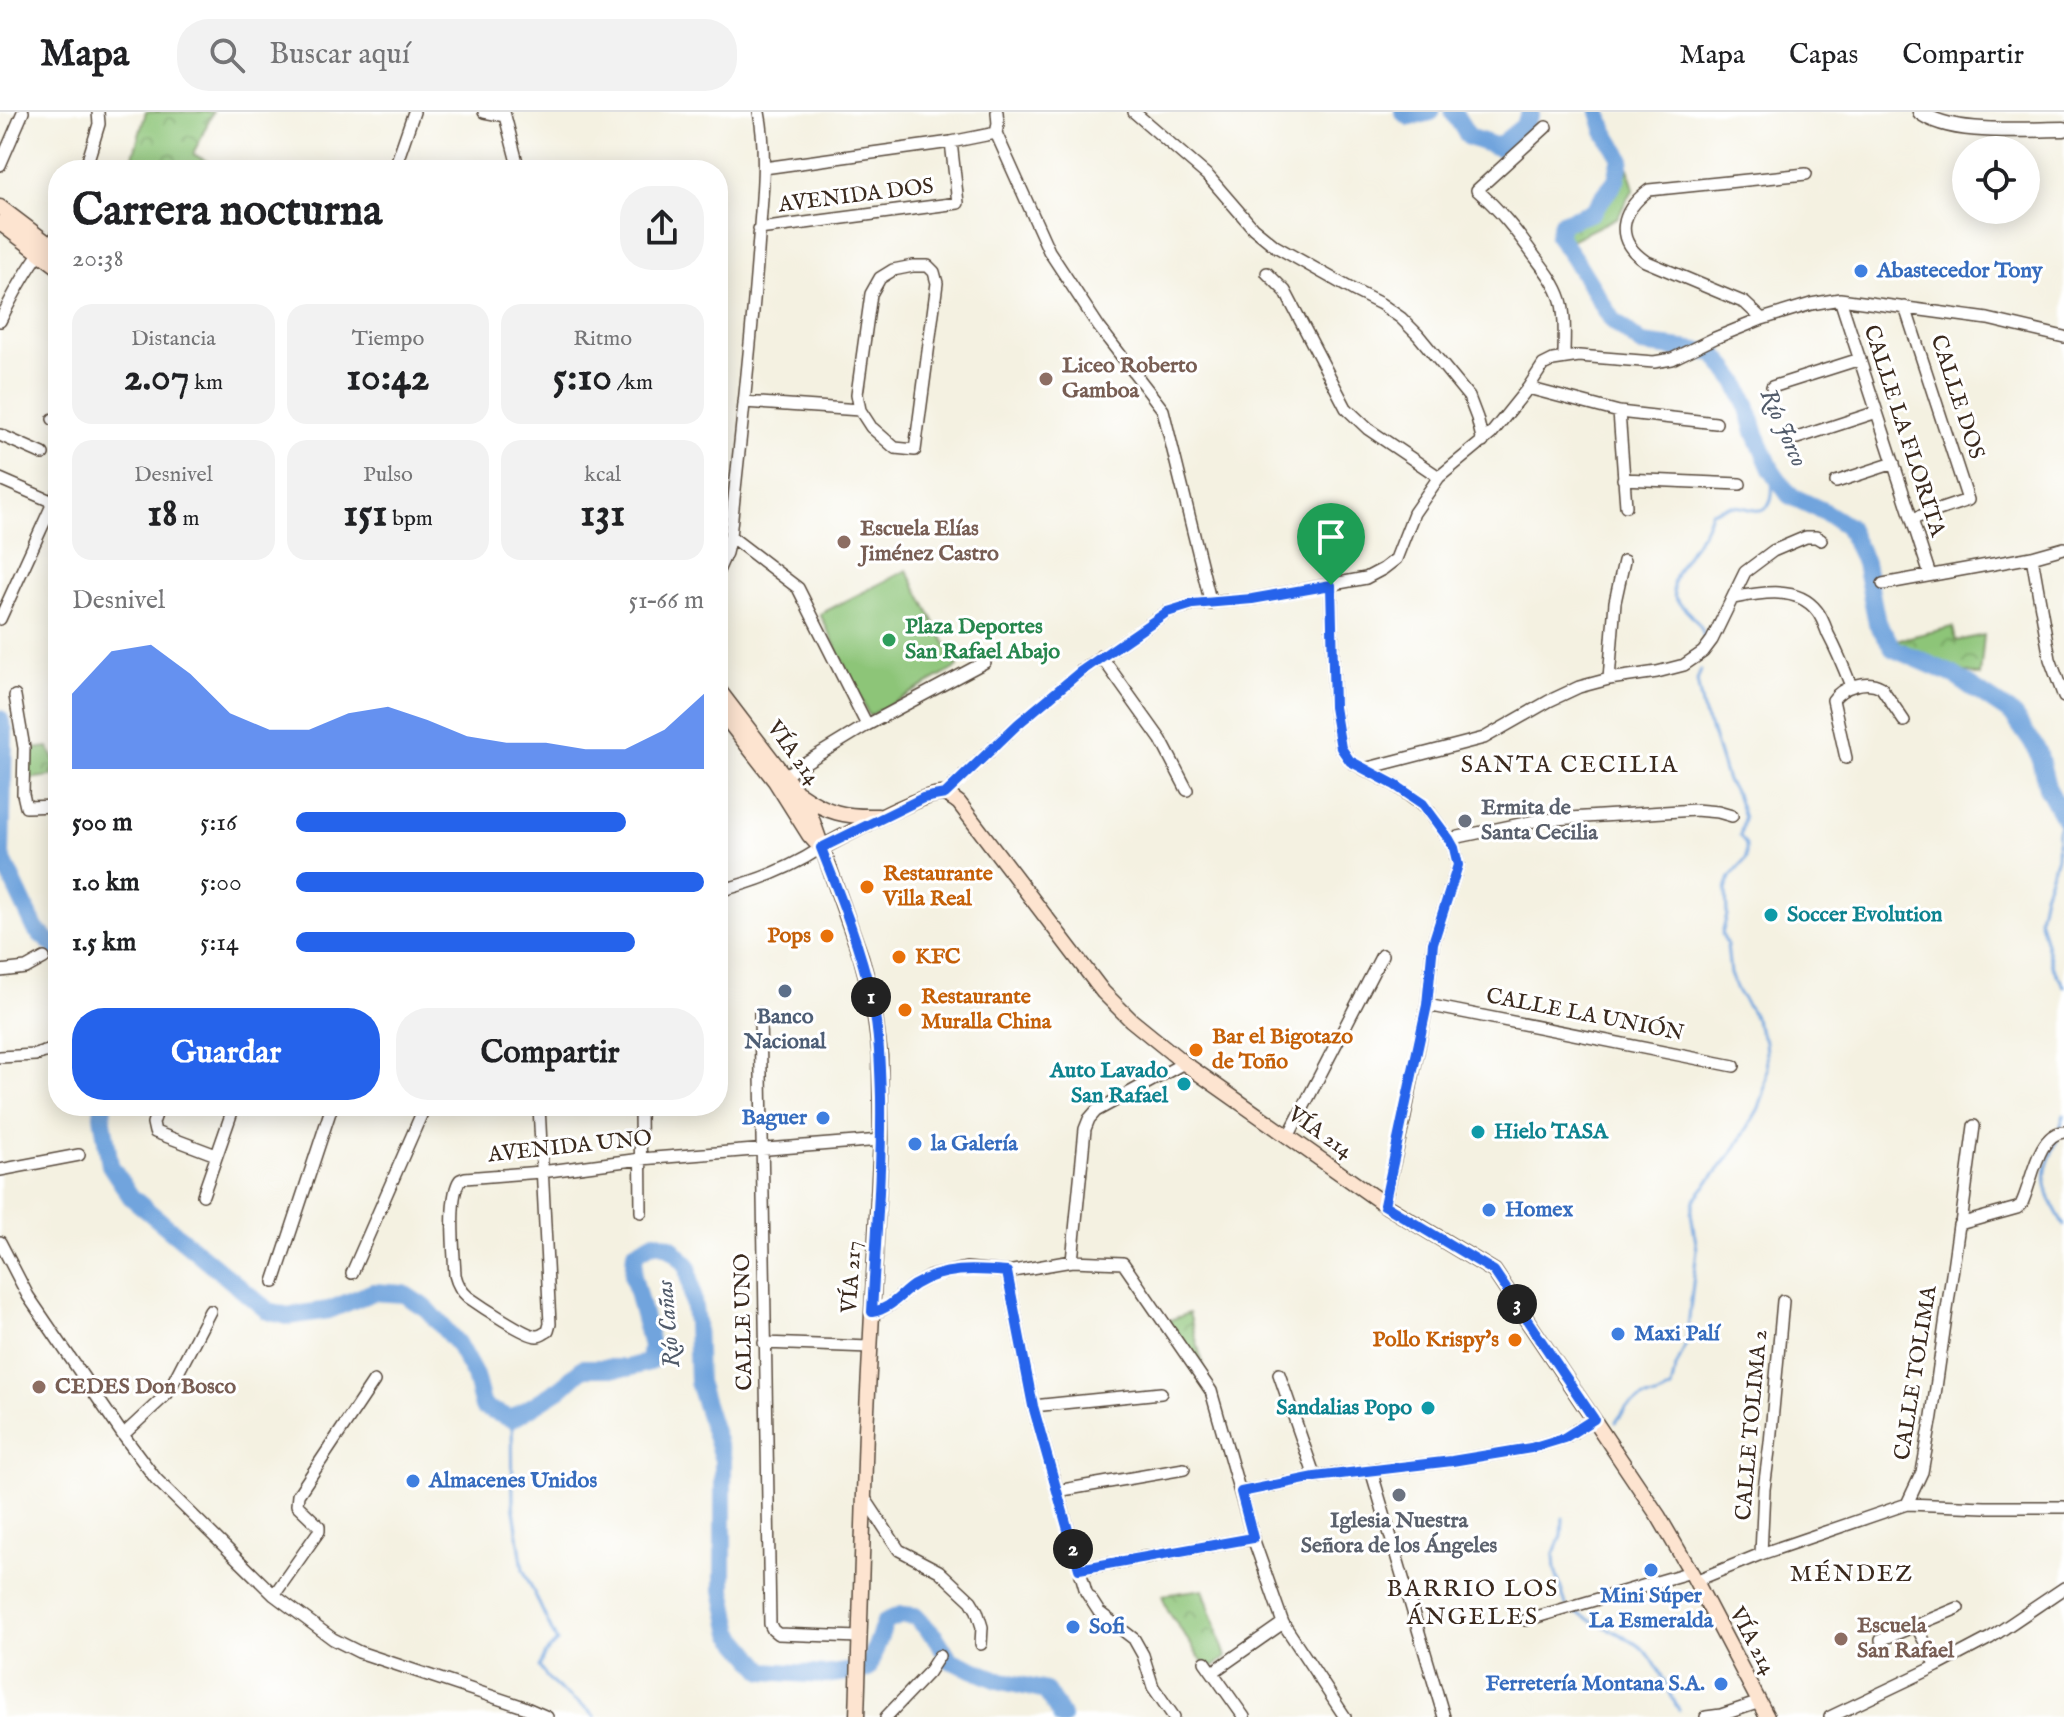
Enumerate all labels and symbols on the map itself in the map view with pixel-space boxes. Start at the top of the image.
street label: AVENIDA DOS [776,173,935,220]
place label: Abastecedor Tony [1876,257,2044,285]
marker: Abastecedor Tony [1852,262,1870,280]
street label: CALLE LA FLORITA [1857,322,1952,542]
street label: CALLE DOS [1924,331,1990,463]
place label: Liceo Roberto Gamboa [1062,352,1198,405]
marker: Liceo Roberto Gamboa [1037,370,1055,388]
water label: Río Jorco [1752,384,1814,472]
pin [1297,503,1365,585]
place label: Escuela Elías Jiménez Castro [857,515,999,568]
marker: Escuela Elías Jiménez Castro [835,533,853,551]
place label: Plaza Deportes San Rafael Abajo [905,613,1060,666]
marker: Plaza Deportes San Rafael Abajo [880,631,898,649]
street label: VÍA 214 [760,715,826,791]
district label: SANTA CECILIA [1461,750,1679,781]
place label: Ermita de Santa Cecilia [1481,794,1598,847]
marker: Ermita de Santa Cecilia [1456,812,1474,830]
place label: Restaurante Villa Real [882,860,993,913]
marker: Restaurante Villa Real [858,878,876,896]
place label: Soccer Evolution [1787,901,1943,929]
marker: Soccer Evolution [1762,906,1780,924]
place label: Pops [767,922,811,950]
marker: Pops [818,927,836,945]
place label: KFC [915,943,961,971]
marker: KFC [890,948,908,966]
pin: 1 [851,977,891,1017]
marker: Banco Nacional [776,982,794,1000]
street label: CALLE LA UNIÓN [1484,982,1686,1048]
place label: Restaurante Muralla China [921,983,1052,1036]
marker: Restaurante Muralla China [896,1001,914,1019]
place label: Banco Nacional [743,1003,827,1056]
place label: Bar el Bigotazo de Toño [1212,1023,1353,1076]
marker: Bar el Bigotazo de Toño [1187,1041,1205,1059]
place label: Auto Lavado San Rafael [1049,1057,1169,1110]
marker: Auto Lavado San Rafael [1175,1075,1193,1093]
street label: VÍA 214 [1281,1100,1358,1165]
place label: Baguer [741,1104,808,1132]
marker: Baguer [814,1109,832,1127]
place label: Hielo TASA [1494,1118,1609,1146]
marker: Hielo TASA [1469,1123,1487,1141]
street label: AVENIDA UNO [486,1124,653,1170]
place label: la Galería [930,1130,1018,1158]
marker: la Galería [906,1135,924,1153]
place label: Homex [1505,1196,1573,1224]
marker: Homex [1480,1201,1498,1219]
street label: VÍA 217 [835,1240,868,1315]
street label: CALLE UNO [729,1253,759,1391]
water label: Río Cañas [650,1278,688,1369]
street label: CALLE TOLIMA [1888,1283,1944,1462]
pin: 3 [1497,1284,1537,1324]
place label: Maxi Palí [1634,1320,1722,1348]
marker: Maxi Palí [1609,1325,1627,1343]
place label: Pollo Krispy's [1373,1326,1499,1354]
street label: CALLE TOLIMA 2 [1730,1328,1774,1522]
marker: Pollo Krispy's [1506,1331,1524,1349]
place label: CEDES Don Bosco [55,1373,236,1401]
marker: CEDES Don Bosco [30,1378,48,1396]
place label: Sandalias Popo [1276,1394,1412,1422]
marker: Sandalias Popo [1419,1399,1437,1417]
place label: Almacenes Unidos [428,1467,597,1495]
marker: Almacenes Unidos [404,1472,422,1490]
marker: Iglesia Nuestra Señora de los Ángeles [1390,1486,1408,1504]
place label: Iglesia Nuestra Señora de los Ángeles [1301,1507,1498,1560]
pin: 2 [1053,1529,1093,1569]
district label: MÉNDEZ [1790,1559,1914,1590]
marker: Mini Súper La Esmeralda [1642,1561,1660,1579]
district label: BARRIO LOS ÁNGELES [1387,1574,1559,1633]
place label: Mini Súper La Esmeralda [1589,1582,1714,1635]
street label: VÍA 214 [1722,1601,1782,1680]
place label: Escuela San Rafael [1857,1612,1955,1665]
place label: Sofi [1089,1613,1125,1641]
marker: Sofi [1064,1618,1082,1636]
marker: Escuela San Rafael [1832,1630,1850,1648]
place label: Ferretería Montana S.A. [1485,1670,1705,1698]
marker: Ferretería Montana S.A. [1712,1675,1730,1693]

